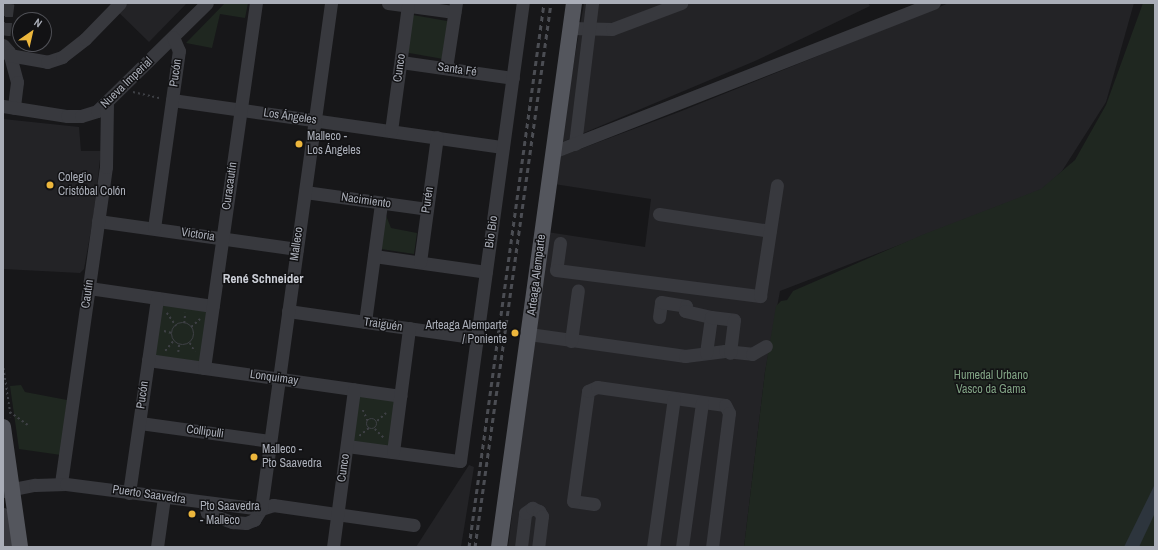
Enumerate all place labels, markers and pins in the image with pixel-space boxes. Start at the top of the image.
place label: Malleco - Los Ángeles [307,130,361,158]
marker: Malleco - Los Ángeles [294,139,304,149]
place label: Colegio Cristóbal Colón [58,171,126,199]
marker: Colegio Cristóbal Colón [45,180,55,190]
place label: Arteaga Alemparte / Poniente [425,319,507,347]
marker: Arteaga Alemparte / Poniente [510,328,520,338]
place label: Malleco - Pto Saavedra [262,443,322,471]
marker: Malleco - Pto Saavedra [249,452,259,462]
place label: Pto Saavedra - Malleco [200,500,260,528]
marker: Pto Saavedra - Malleco [187,509,197,519]

